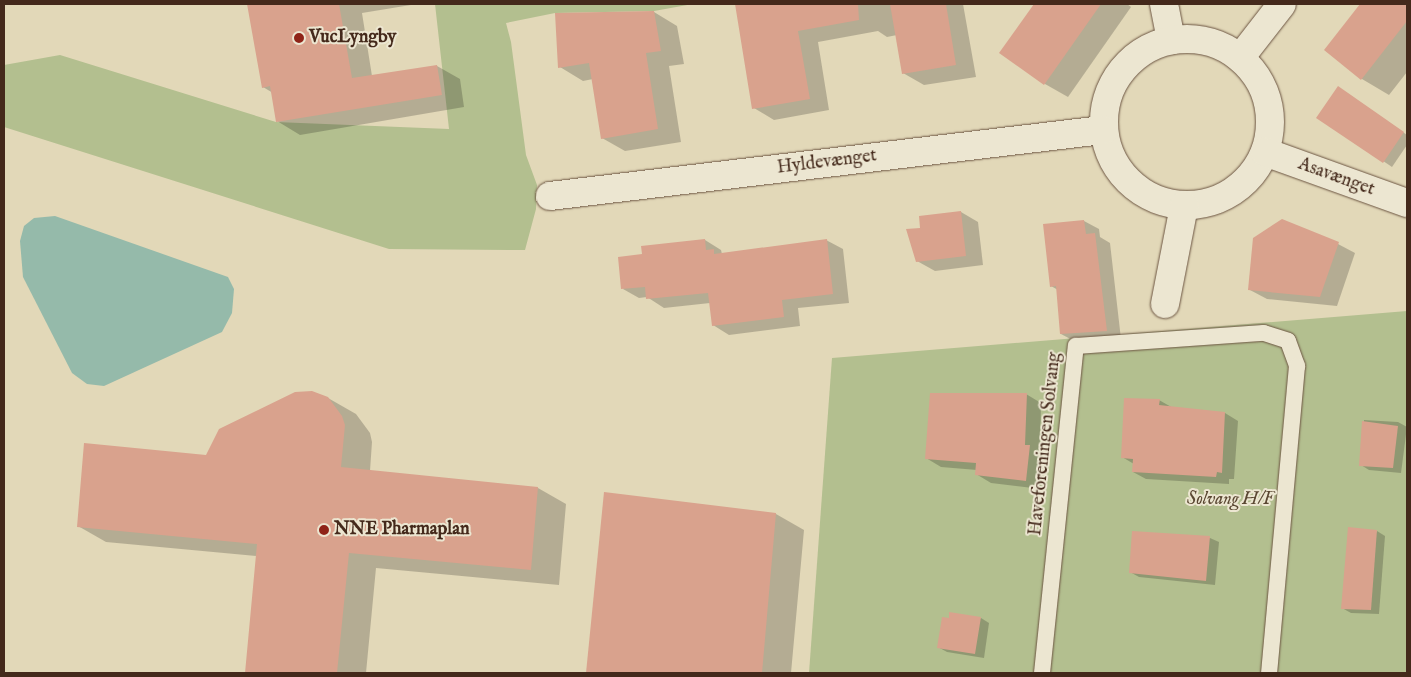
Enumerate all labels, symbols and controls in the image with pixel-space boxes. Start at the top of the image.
place label: VucLyngby [309,27,396,49]
marker: VucLyngby [293,32,305,44]
street label: Hyldevænget [776,146,878,180]
street label: Asavænget [1295,154,1377,202]
street label: Haveforeningen Solvang [1026,351,1066,537]
park label: Solvang H/F [1187,489,1273,511]
place label: NNE Pharmaplan [334,519,470,541]
marker: NNE Pharmaplan [318,524,330,536]

